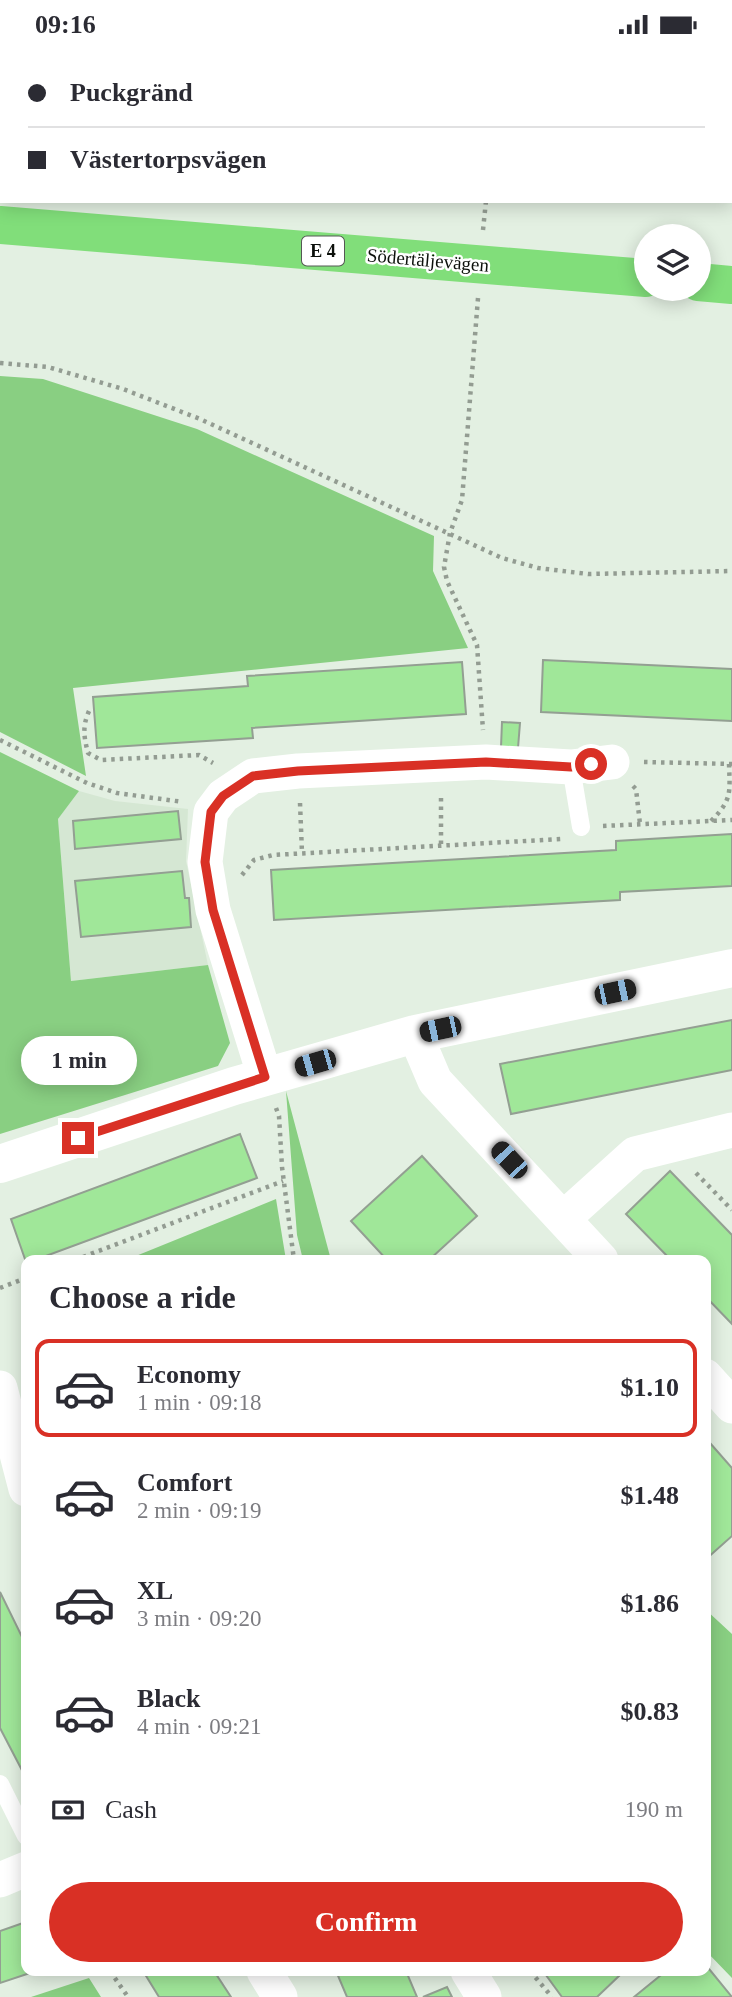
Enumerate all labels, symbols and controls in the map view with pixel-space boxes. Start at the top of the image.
text: 09:16 [35,10,96,39]
text: Puckgränd [70,78,193,107]
text: Västertorpsvägen [70,145,266,174]
map controls [634,224,711,301]
button: layers [634,224,711,301]
road number: E 4 [302,237,344,265]
street label: Södertäljevägen [366,244,490,276]
route start [575,748,607,780]
car [593,977,638,1007]
car [418,1014,463,1044]
callout: 1 min [20,1037,136,1085]
car [292,1047,339,1079]
text: 1 min [51,1048,107,1073]
route end [62,1122,94,1154]
car [487,1137,532,1183]
text: Choose a ride [49,1279,236,1315]
icon: car [53,1357,116,1420]
text: Economy [137,1360,241,1389]
text: $1.10 [621,1373,679,1402]
text: 1 min · 09:18 [137,1390,262,1415]
icon: car [53,1465,116,1528]
text: Comfort [137,1468,232,1497]
text: $1.48 [621,1481,679,1510]
text: 2 min · 09:19 [137,1498,262,1523]
icon: car [53,1573,116,1636]
text: XL [137,1576,173,1605]
text: $1.86 [621,1589,679,1618]
text: 3 min · 09:20 [137,1606,262,1631]
icon: car [53,1681,116,1744]
text: Black [137,1684,201,1713]
text: $0.83 [621,1697,679,1726]
text: 4 min · 09:21 [137,1714,262,1739]
icon: cash [49,1791,87,1829]
text: Cash [105,1795,157,1824]
text: 190 m [625,1797,683,1822]
button: Confirm [49,1882,683,1962]

